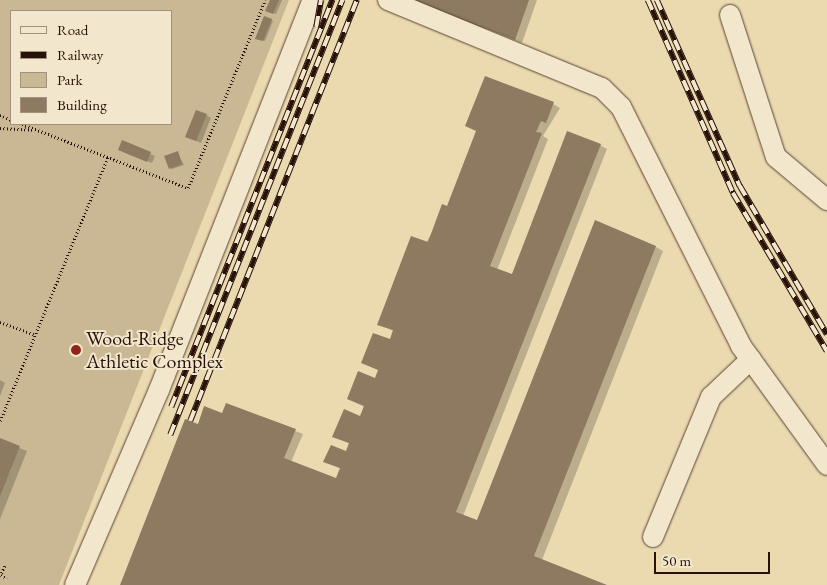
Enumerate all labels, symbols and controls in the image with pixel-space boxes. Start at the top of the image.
legend [10,10,172,125]
text: Road [57,20,88,39]
text: Railway [57,45,103,64]
text: Park [57,70,83,89]
text: Building [57,95,107,114]
place label: Wood-Ridge Athletic Complex [86,326,223,373]
marker: Wood-Ridge Athletic Complex [70,344,82,356]
scale bar [657,542,773,574]
text: 50 m [662,551,691,570]

